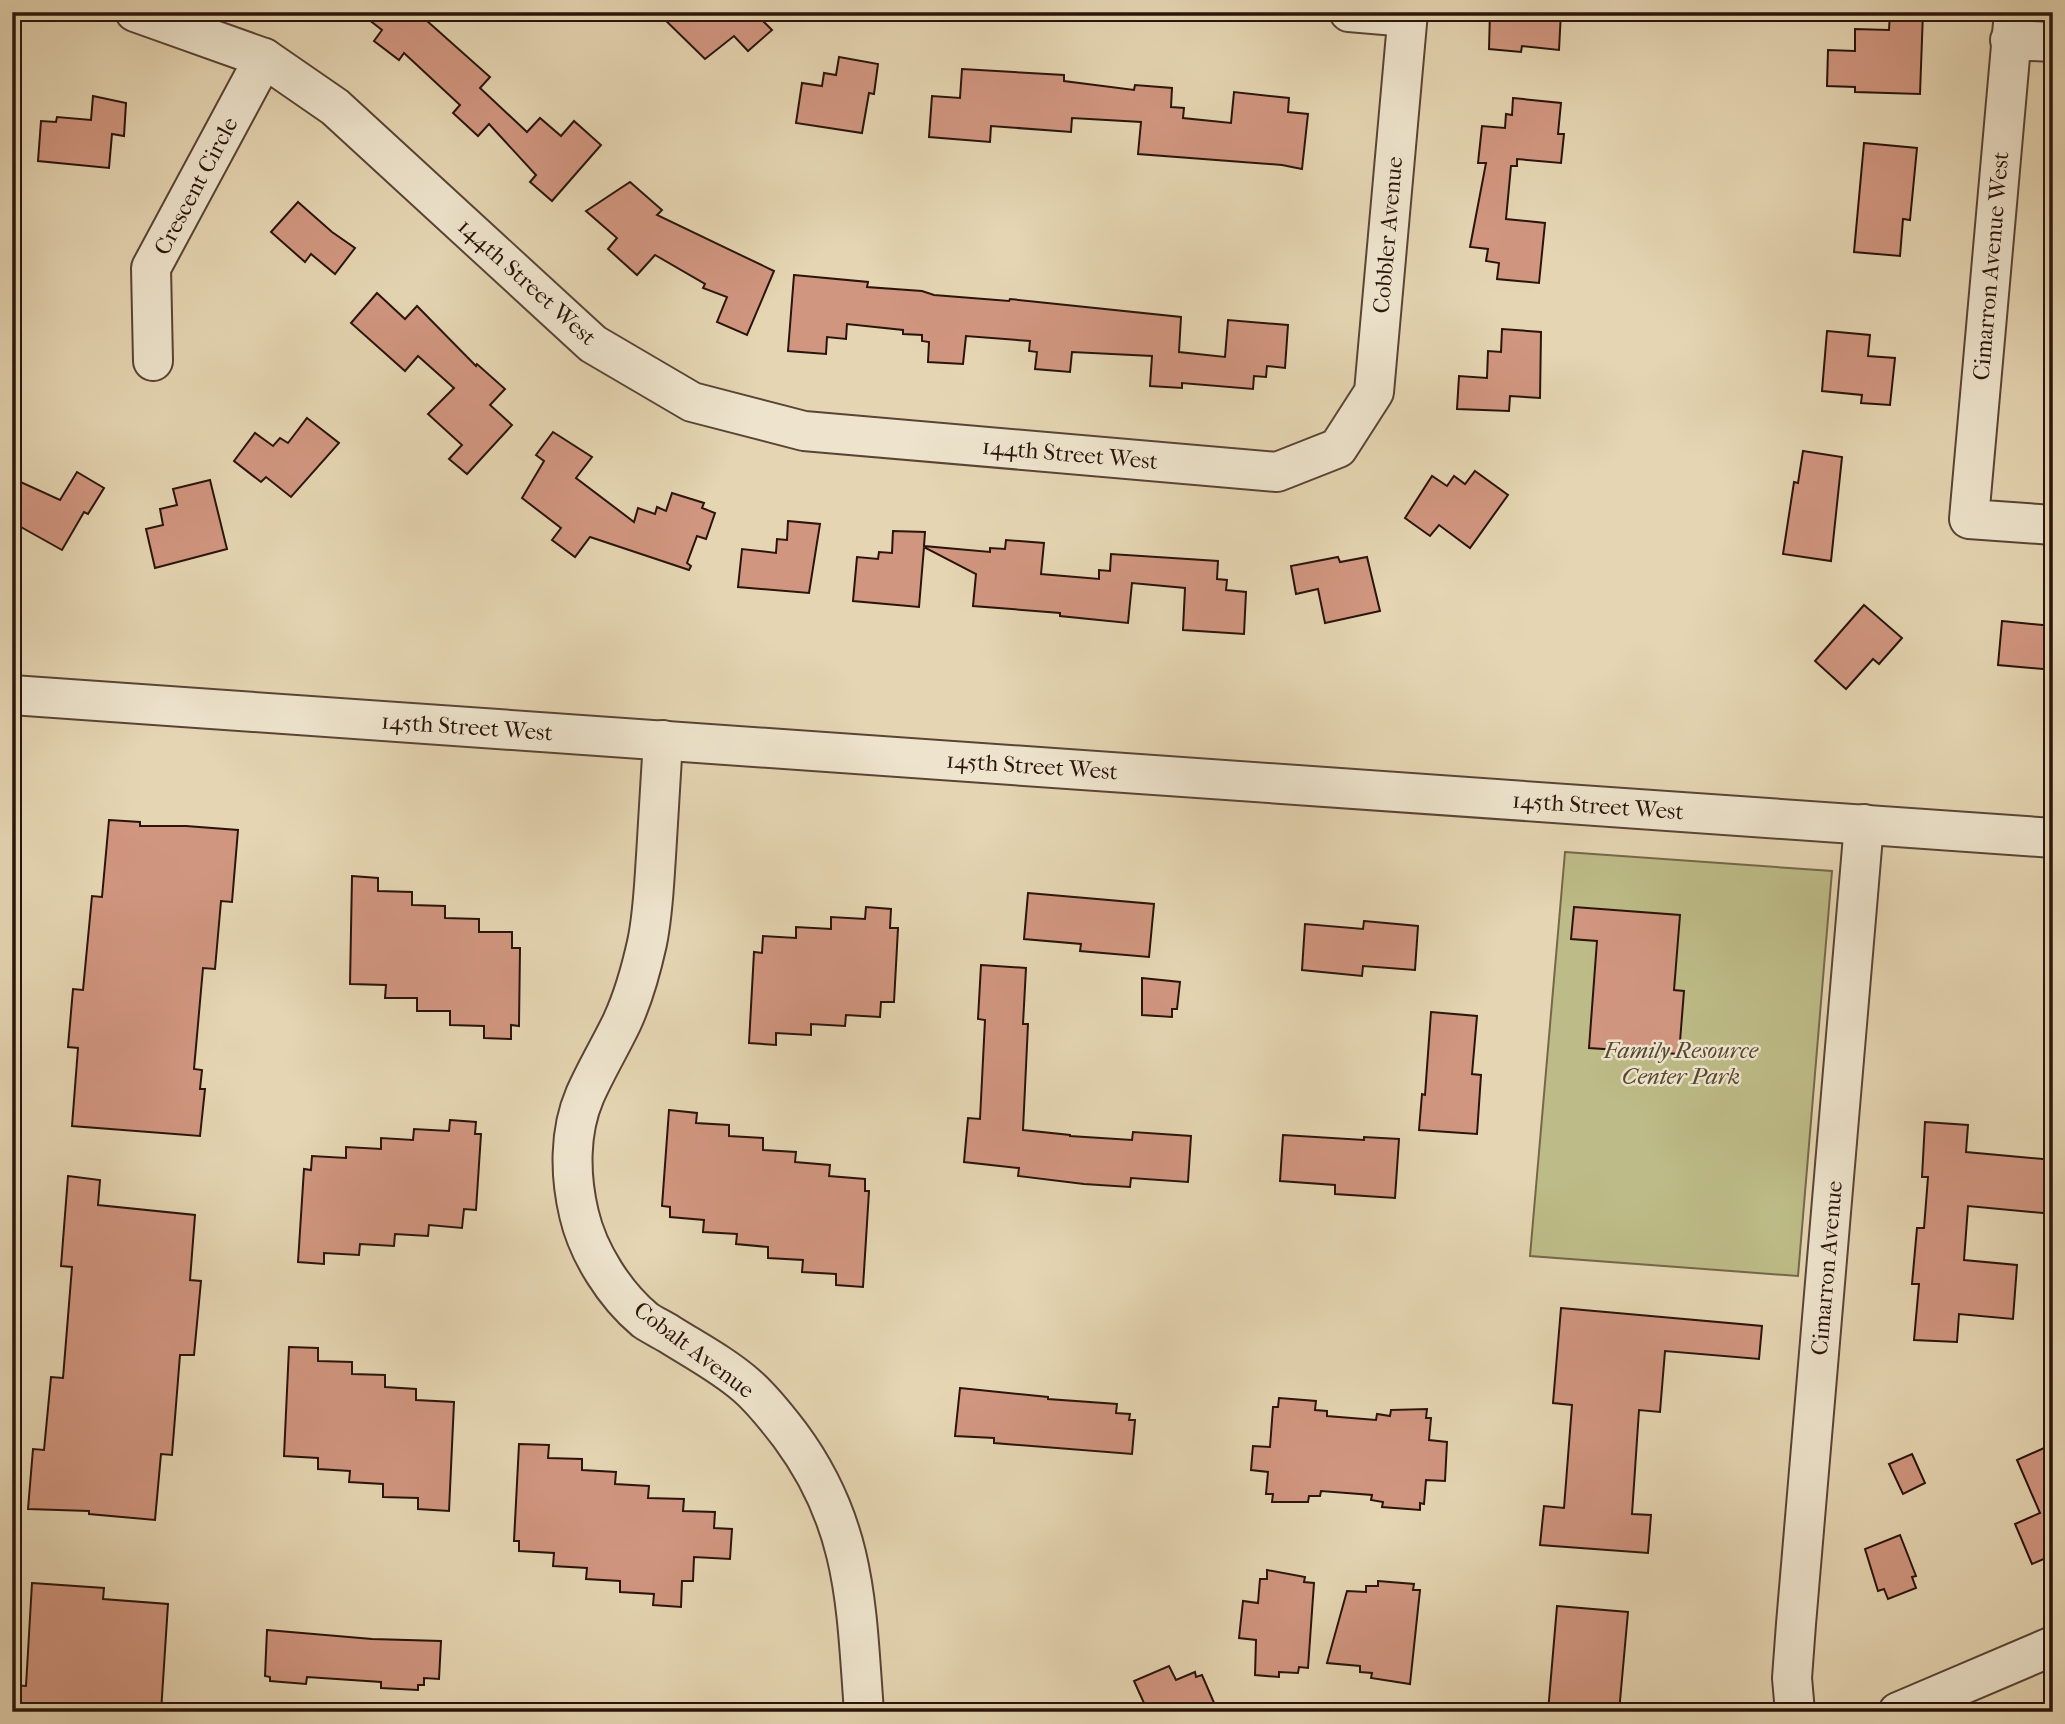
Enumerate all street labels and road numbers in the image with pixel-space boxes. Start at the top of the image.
street label: Crescent Circle [148,112,244,260]
street label: Cimarron Avenue West [1968,151,2014,381]
street label: Cobbler Avenue [1368,155,1408,315]
street label: 144th Street West [452,213,602,351]
street label: 144th Street West [981,433,1159,475]
street label: 145th Street West [380,708,554,746]
street label: 145th Street West [945,747,1119,785]
street label: 145th Street West [1511,787,1685,825]
street label: Cimarron Avenue [1806,1179,1848,1357]
street label: Cobalt Avenue [629,1296,759,1404]

